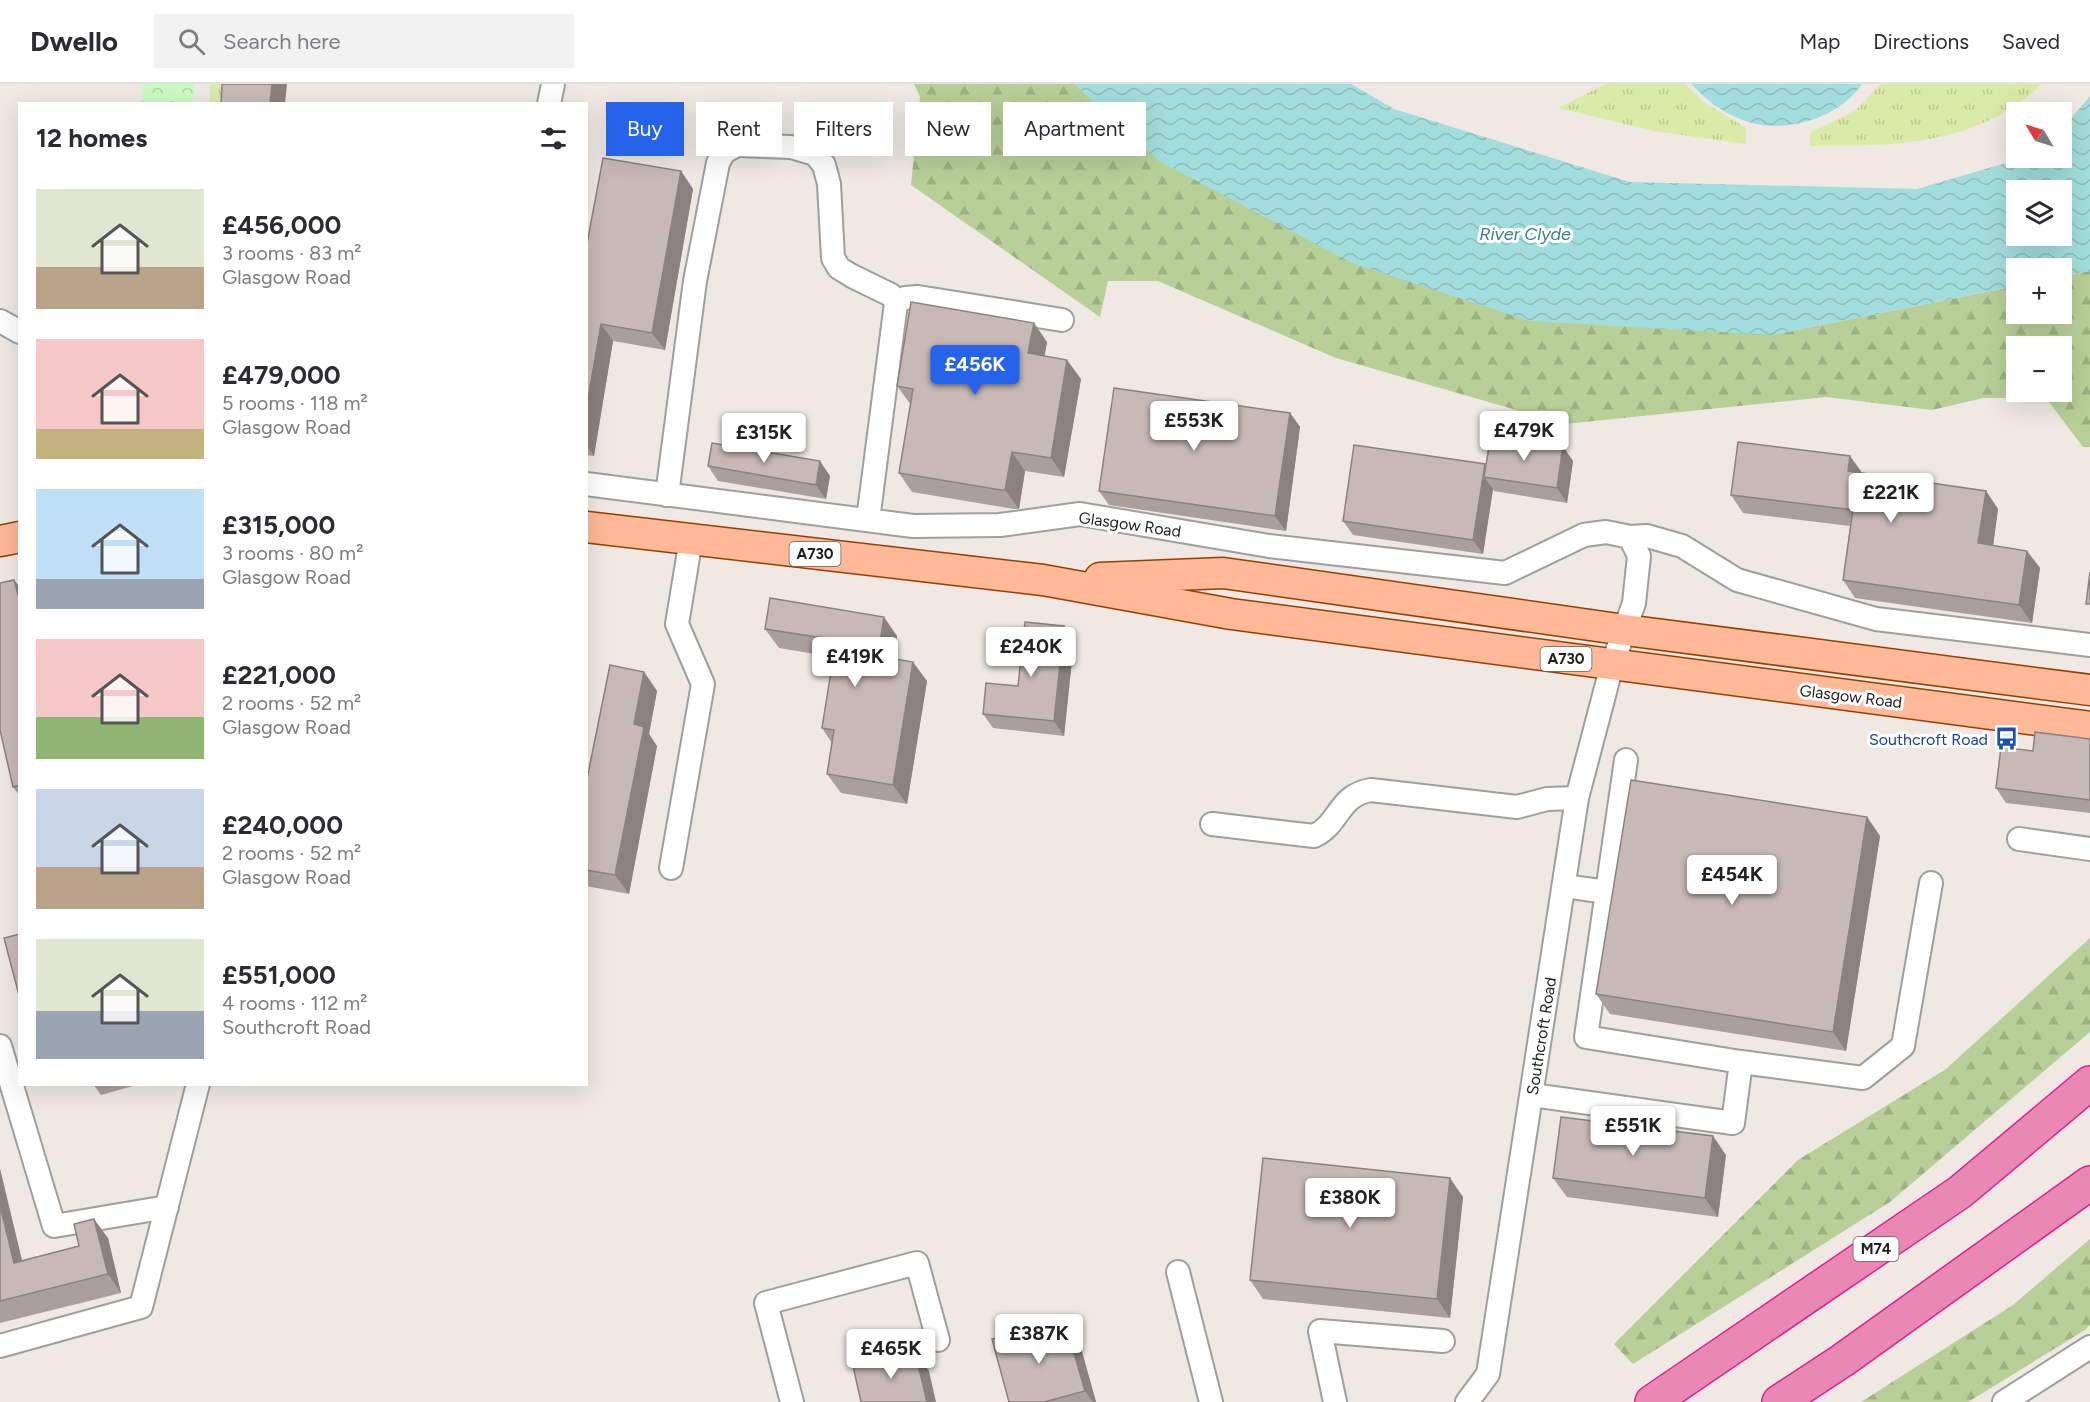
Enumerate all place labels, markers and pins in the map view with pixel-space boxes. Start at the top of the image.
pin: £456K [933,345,1017,396]
pin: £553K [1152,401,1236,452]
pin: £479K [1482,411,1566,462]
pin: £315K [722,413,806,464]
pin: £221K [1849,473,1933,524]
pin: £240K [989,627,1073,678]
pin: £419K [813,637,897,688]
bus stop icon: Southcroft Road [1993,726,2019,752]
place label: Southcroft Road [1869,730,1988,749]
pin: £454K [1690,855,1774,906]
pin: £551K [1591,1106,1675,1157]
pin: £380K [1308,1178,1392,1229]
pin: £387K [997,1314,1081,1365]
pin: £465K [849,1329,933,1380]

